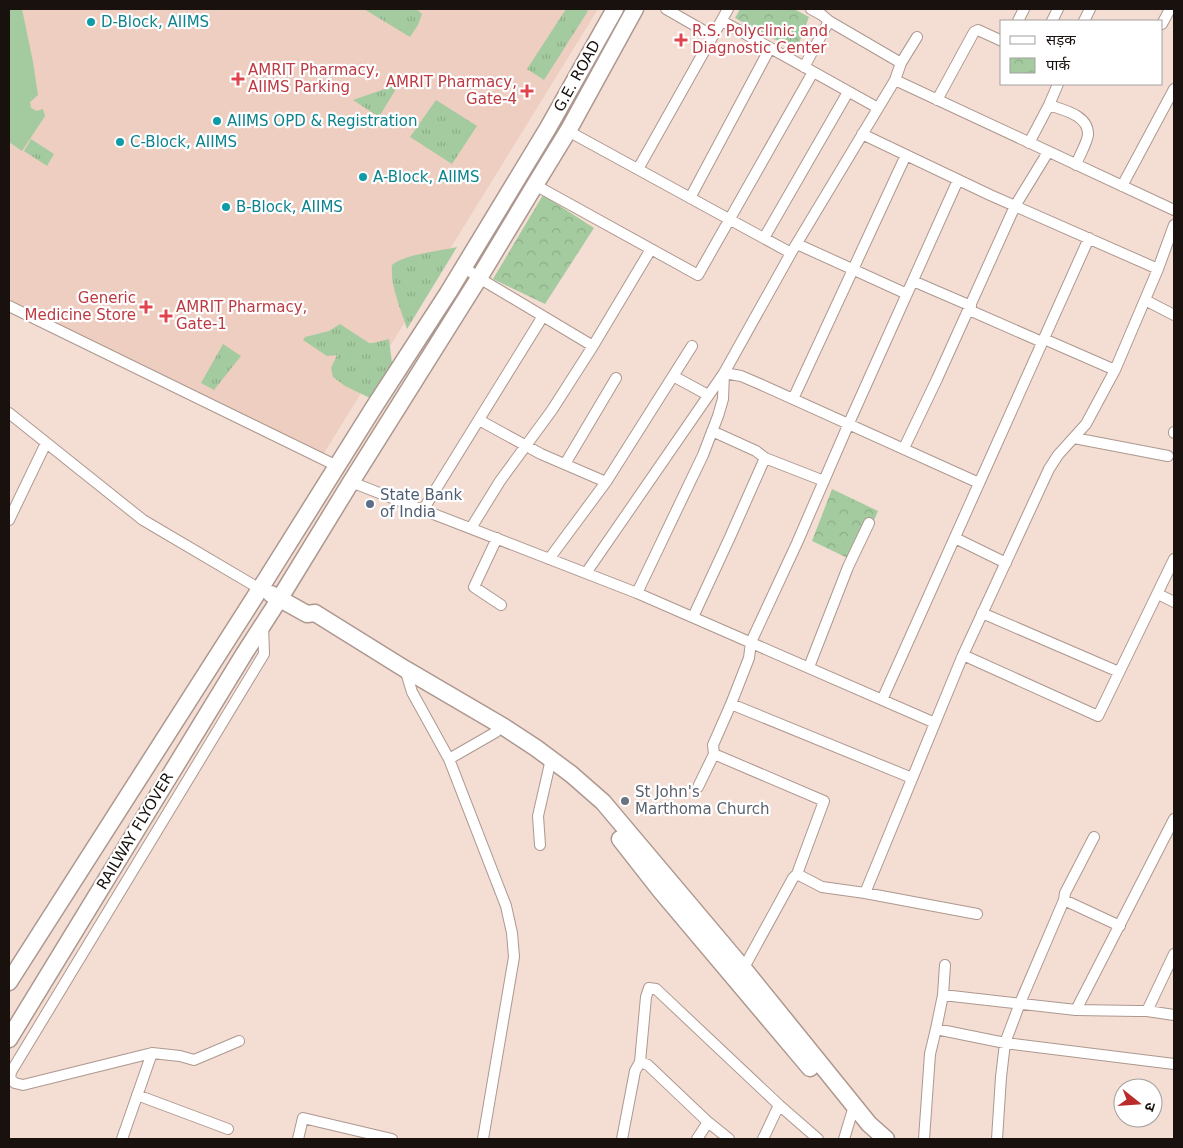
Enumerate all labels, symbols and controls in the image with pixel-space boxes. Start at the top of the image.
place label: D-Block, AIIMS [101,13,209,31]
marker: D-Block, AIIMS [85,16,97,28]
legend [1000,20,1163,85]
place label: R.S. Polyclinic and Diagnostic Center [692,22,828,57]
text: सड़क [1046,31,1076,49]
marker: R.S. Polyclinic and Diagnostic Center [674,33,688,47]
street label: G.E. ROAD [550,37,604,115]
text: पार्क [1046,56,1070,74]
place label: AMRIT Pharmacy, AIIMS Parking [248,61,379,96]
marker: AMRIT Pharmacy, AIIMS Parking [232,73,244,85]
place label: AMRIT Pharmacy, Gate-4 [386,73,517,108]
marker: AMRIT Pharmacy, Gate-4 [521,85,533,97]
place label: AIIMS OPD & Registration [227,112,417,130]
marker: AIIMS OPD & Registration [211,115,223,127]
place label: C-Block, AIIMS [130,133,237,151]
marker: C-Block, AIIMS [114,136,126,148]
place label: A-Block, AIIMS [373,168,480,186]
marker: A-Block, AIIMS [357,171,369,183]
place label: B-Block, AIIMS [236,198,343,216]
marker: B-Block, AIIMS [220,201,232,213]
place label: Generic Medicine Store [25,289,136,324]
place label: AMRIT Pharmacy, Gate-1 [176,298,307,333]
marker: Generic Medicine Store [140,301,152,313]
marker: AMRIT Pharmacy, Gate-1 [160,310,172,322]
place label: State Bank of India [380,486,462,521]
marker: State Bank of India [364,498,376,510]
street label: RAILWAY FLYOVER [93,769,177,893]
place label: St John's Marthoma Church [635,783,770,818]
marker: St John's Marthoma Church [619,795,631,807]
north arrow [1113,1078,1163,1128]
text: उ [1141,1101,1159,1114]

